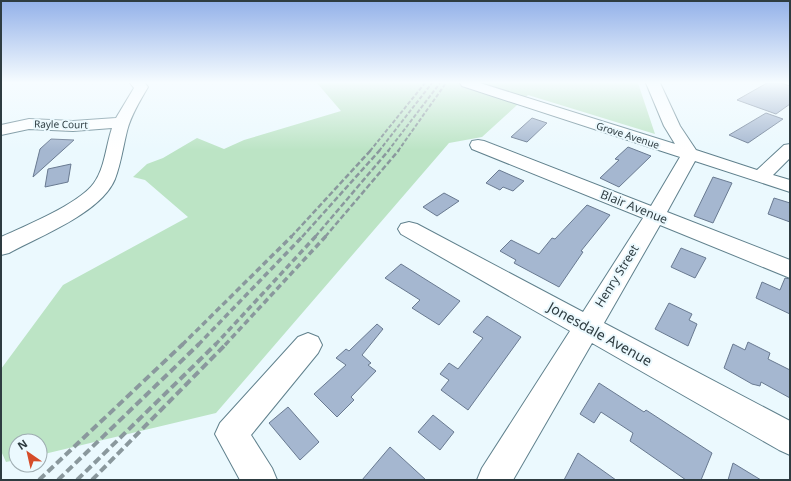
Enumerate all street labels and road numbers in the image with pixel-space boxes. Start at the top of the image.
street label: Rayle Court [34,117,89,131]
street label: Grove Avenue [595,118,662,152]
street label: Blair Avenue [598,185,670,228]
street label: Henry Street [591,241,643,310]
street label: Jonesdale Avenue [543,296,656,370]

